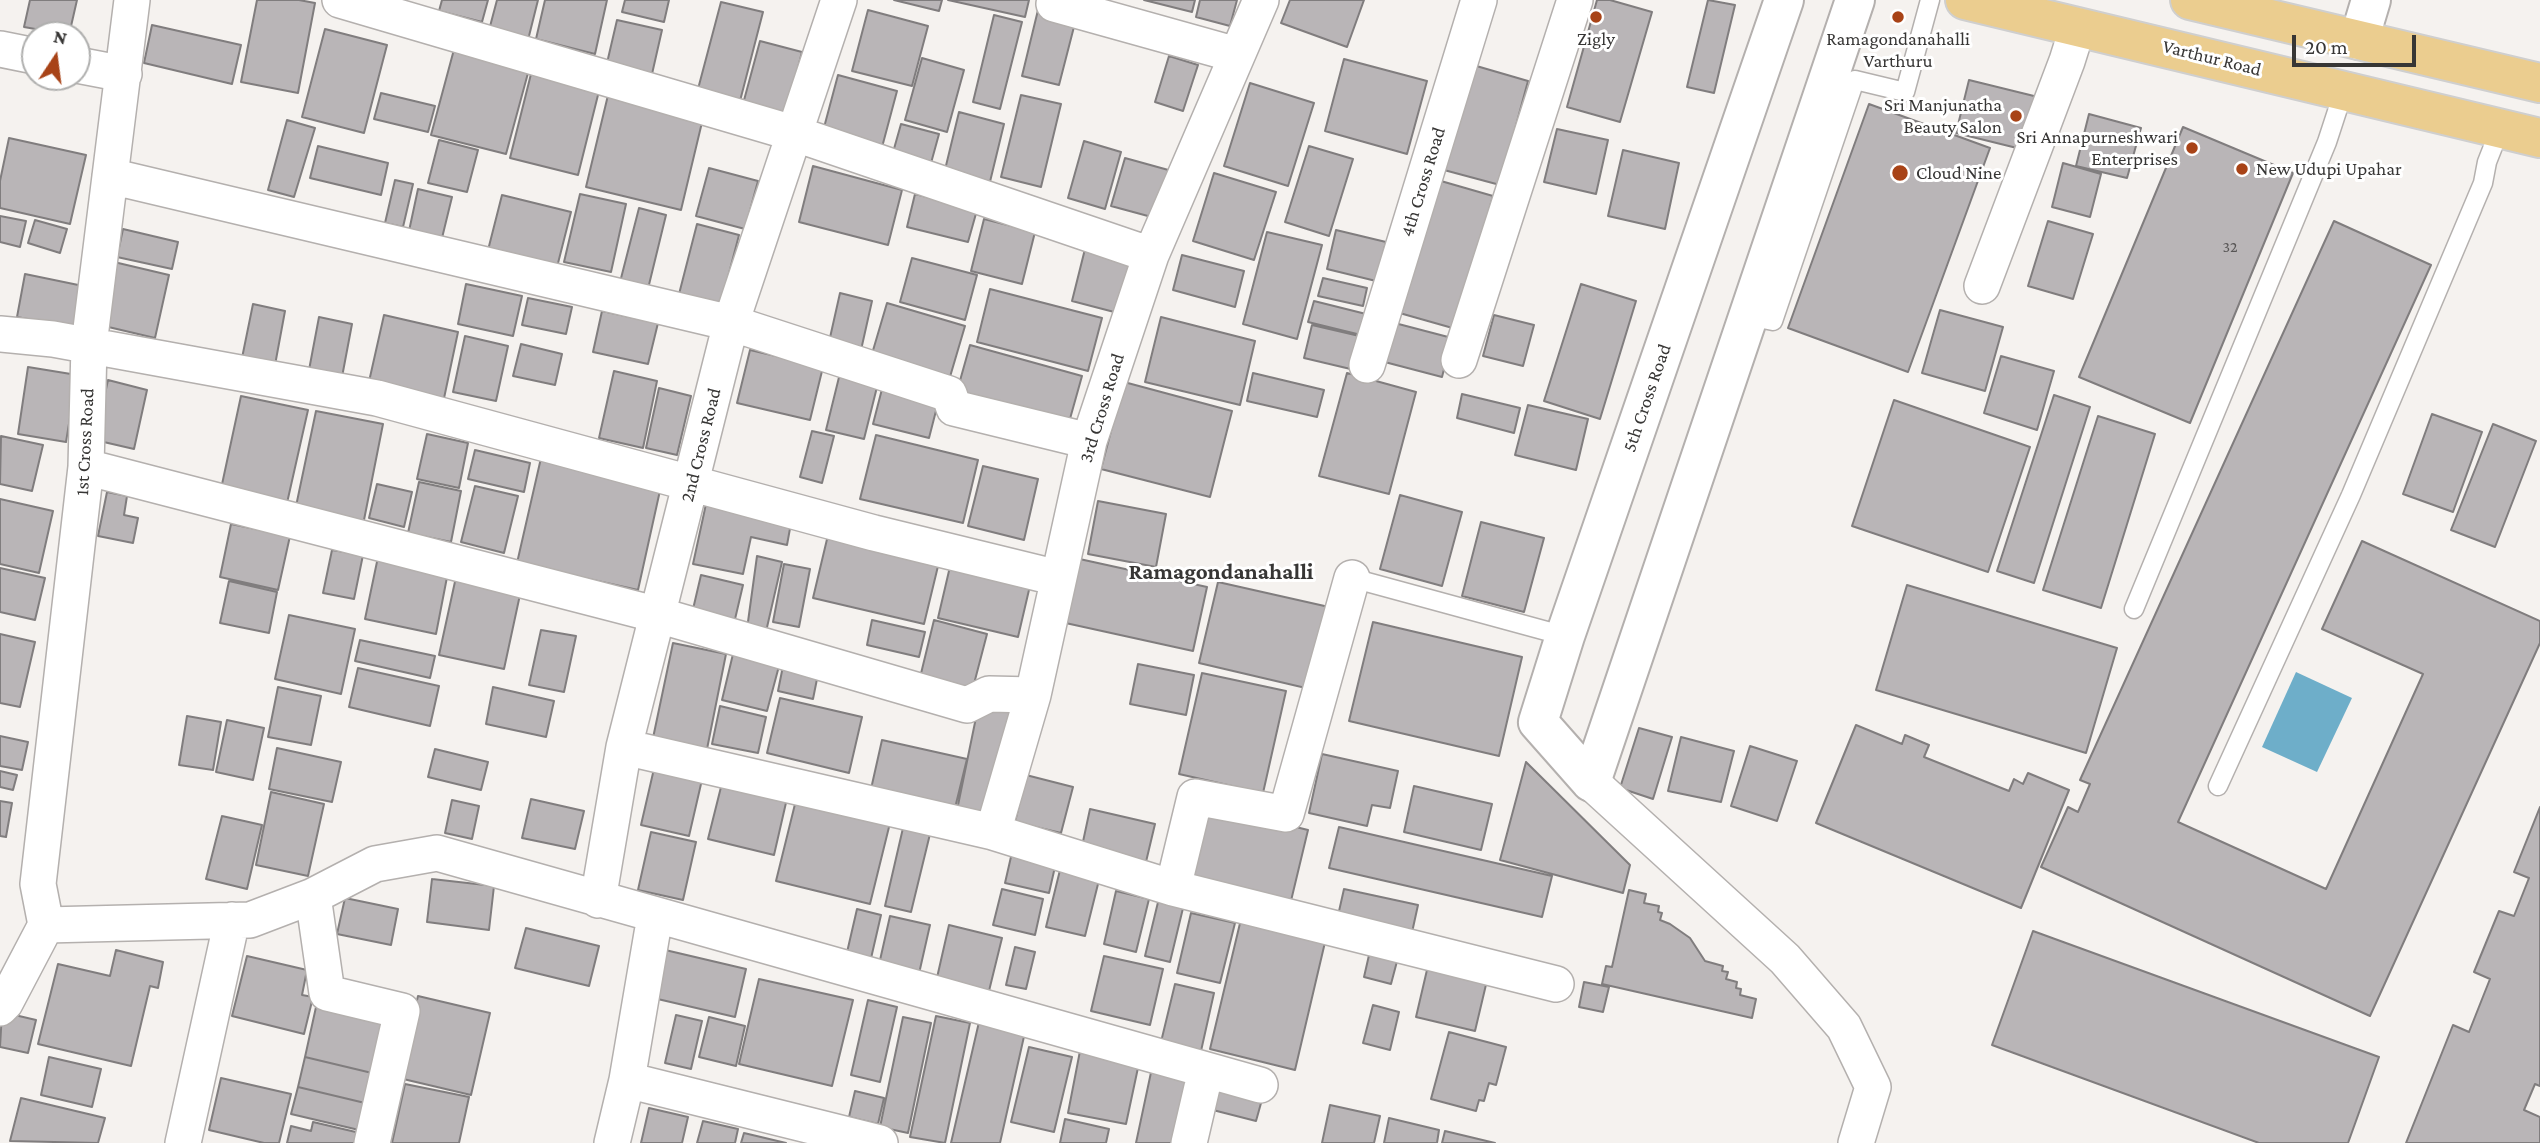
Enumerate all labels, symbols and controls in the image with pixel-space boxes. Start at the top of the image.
marker: Zigly [1588,9,1604,25]
marker: Ramagondanahalli Varthuru [1890,9,1906,25]
north arrow [21,21,91,91]
scale bar [2295,21,2419,65]
text: N [52,25,69,49]
place label: Zigly [1577,28,1615,50]
place label: Ramagondanahalli Varthuru [1826,28,1970,72]
street label: Varthur Road [2160,35,2264,81]
text: 20 m [2305,35,2348,59]
place label: Sri Manjunatha Beauty Salon [1884,94,2002,138]
marker: Sri Manjunatha Beauty Salon [2008,108,2024,124]
street label: 4th Cross Road [1395,124,1451,240]
place label: Sri Annapurneshwari Enterprises [2016,126,2178,170]
marker: Sri Annapurneshwari Enterprises [2184,140,2200,156]
place label: New Udupi Upahar [2256,158,2402,180]
marker: New Udupi Upahar [2234,161,2250,177]
place label: Cloud Nine [1916,162,2001,184]
marker: Cloud Nine [1890,163,1910,183]
house number: 32 [2222,237,2238,257]
street label: 5th Cross Road [1618,341,1676,455]
street label: 3rd Cross Road [1075,351,1129,465]
street label: 2nd Cross Road [676,386,726,504]
street label: 1st Cross Road [71,388,99,496]
district label: Ramagondanahalli [1129,558,1313,586]

